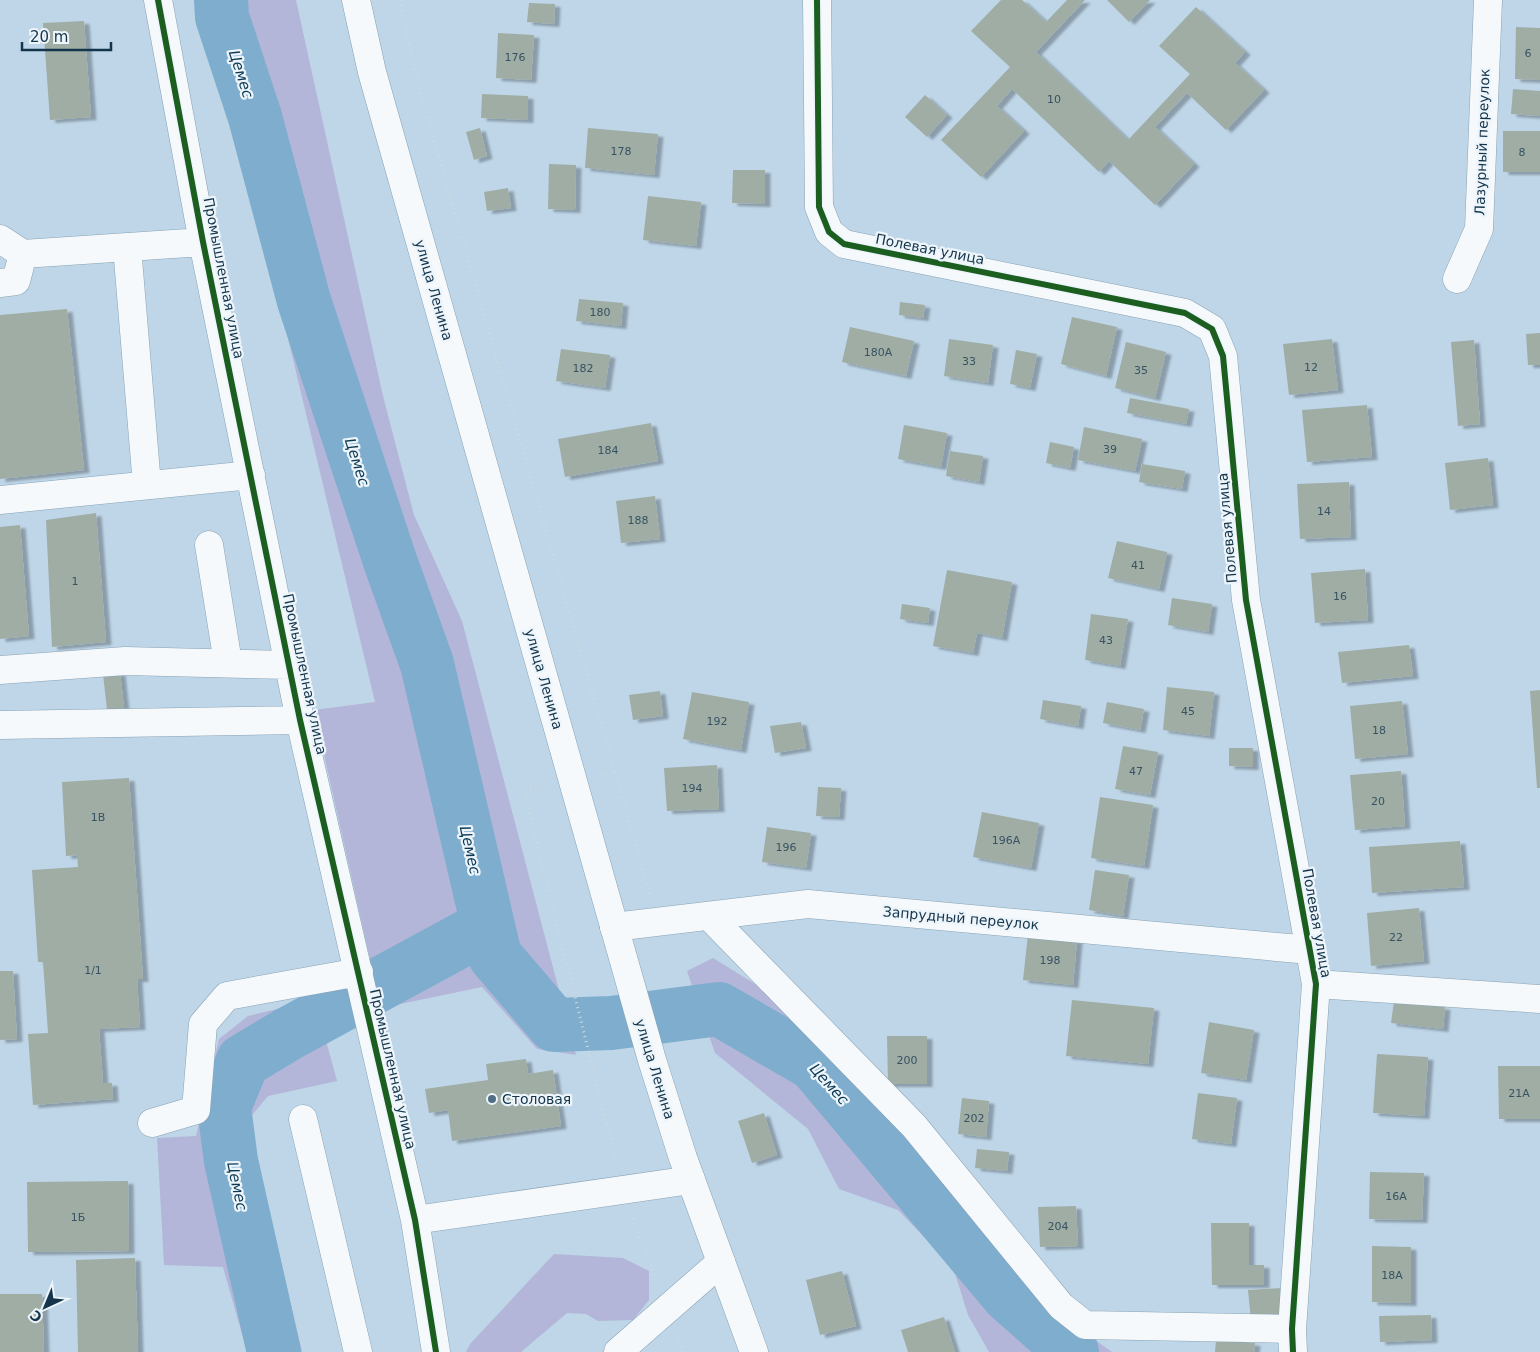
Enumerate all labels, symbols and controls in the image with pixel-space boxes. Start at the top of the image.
scale bar [22,20,111,52]
text: 20 m [30,28,68,46]
house number: 6 [1525,47,1532,60]
water label: Цемес [225,48,257,101]
house number: 176 [505,51,526,64]
street label: Лазурный переулок [1471,68,1493,216]
house number: 10 [1047,93,1061,106]
house number: 178 [611,145,632,158]
house number: 8 [1519,146,1526,159]
street label: Промышленная улица [200,196,248,360]
street label: Полевая улица [874,231,986,267]
street label: улица Ленина [412,238,456,342]
house number: 180 [590,306,611,319]
house number: 180А [864,346,893,359]
house number: 33 [962,355,976,368]
house number: 12 [1304,361,1318,374]
house number: 182 [573,362,594,375]
house number: 35 [1134,364,1148,377]
water label: Цемес [341,436,373,489]
house number: 39 [1103,443,1117,456]
house number: 184 [598,444,619,457]
street label: Полевая улица [1214,472,1240,584]
house number: 14 [1317,505,1331,518]
house number: 188 [628,514,649,527]
house number: 41 [1131,559,1145,572]
house number: 1 [72,575,79,588]
house number: 16 [1333,590,1347,603]
street label: Промышленная улица [280,592,330,756]
street label: улица Ленина [522,627,566,731]
house number: 43 [1099,634,1113,647]
house number: 45 [1181,705,1195,718]
house number: 192 [707,715,728,728]
house number: 18 [1372,724,1386,737]
house number: 47 [1129,765,1143,778]
house number: 194 [682,782,703,795]
house number: 20 [1371,795,1385,808]
house number: 1В [91,811,105,824]
water label: Цемес [456,824,485,877]
house number: 196А [992,834,1021,847]
house number: 196 [776,841,797,854]
street label: Полевая улица [1300,867,1334,979]
street label: Запрудный переулок [882,903,1040,933]
house number: 22 [1389,931,1403,944]
house number: 198 [1040,954,1061,967]
house number: 1/1 [84,964,102,977]
street label: Промышленная улица [367,987,419,1151]
street label: улица Ленина [632,1017,678,1121]
house number: 200 [897,1054,918,1067]
water label: Цемес [806,1060,853,1109]
house number: 21А [1508,1087,1530,1100]
place label: Столовая [502,1091,571,1107]
marker: Столовая [486,1093,498,1105]
house number: 202 [964,1112,985,1125]
water label: Цемес [223,1160,251,1213]
house number: 16А [1385,1190,1407,1203]
house number: 1Б [71,1211,85,1224]
house number: 204 [1048,1220,1069,1233]
house number: 18А [1381,1269,1403,1282]
north arrow [20,1282,70,1332]
text: С [27,1307,45,1326]

